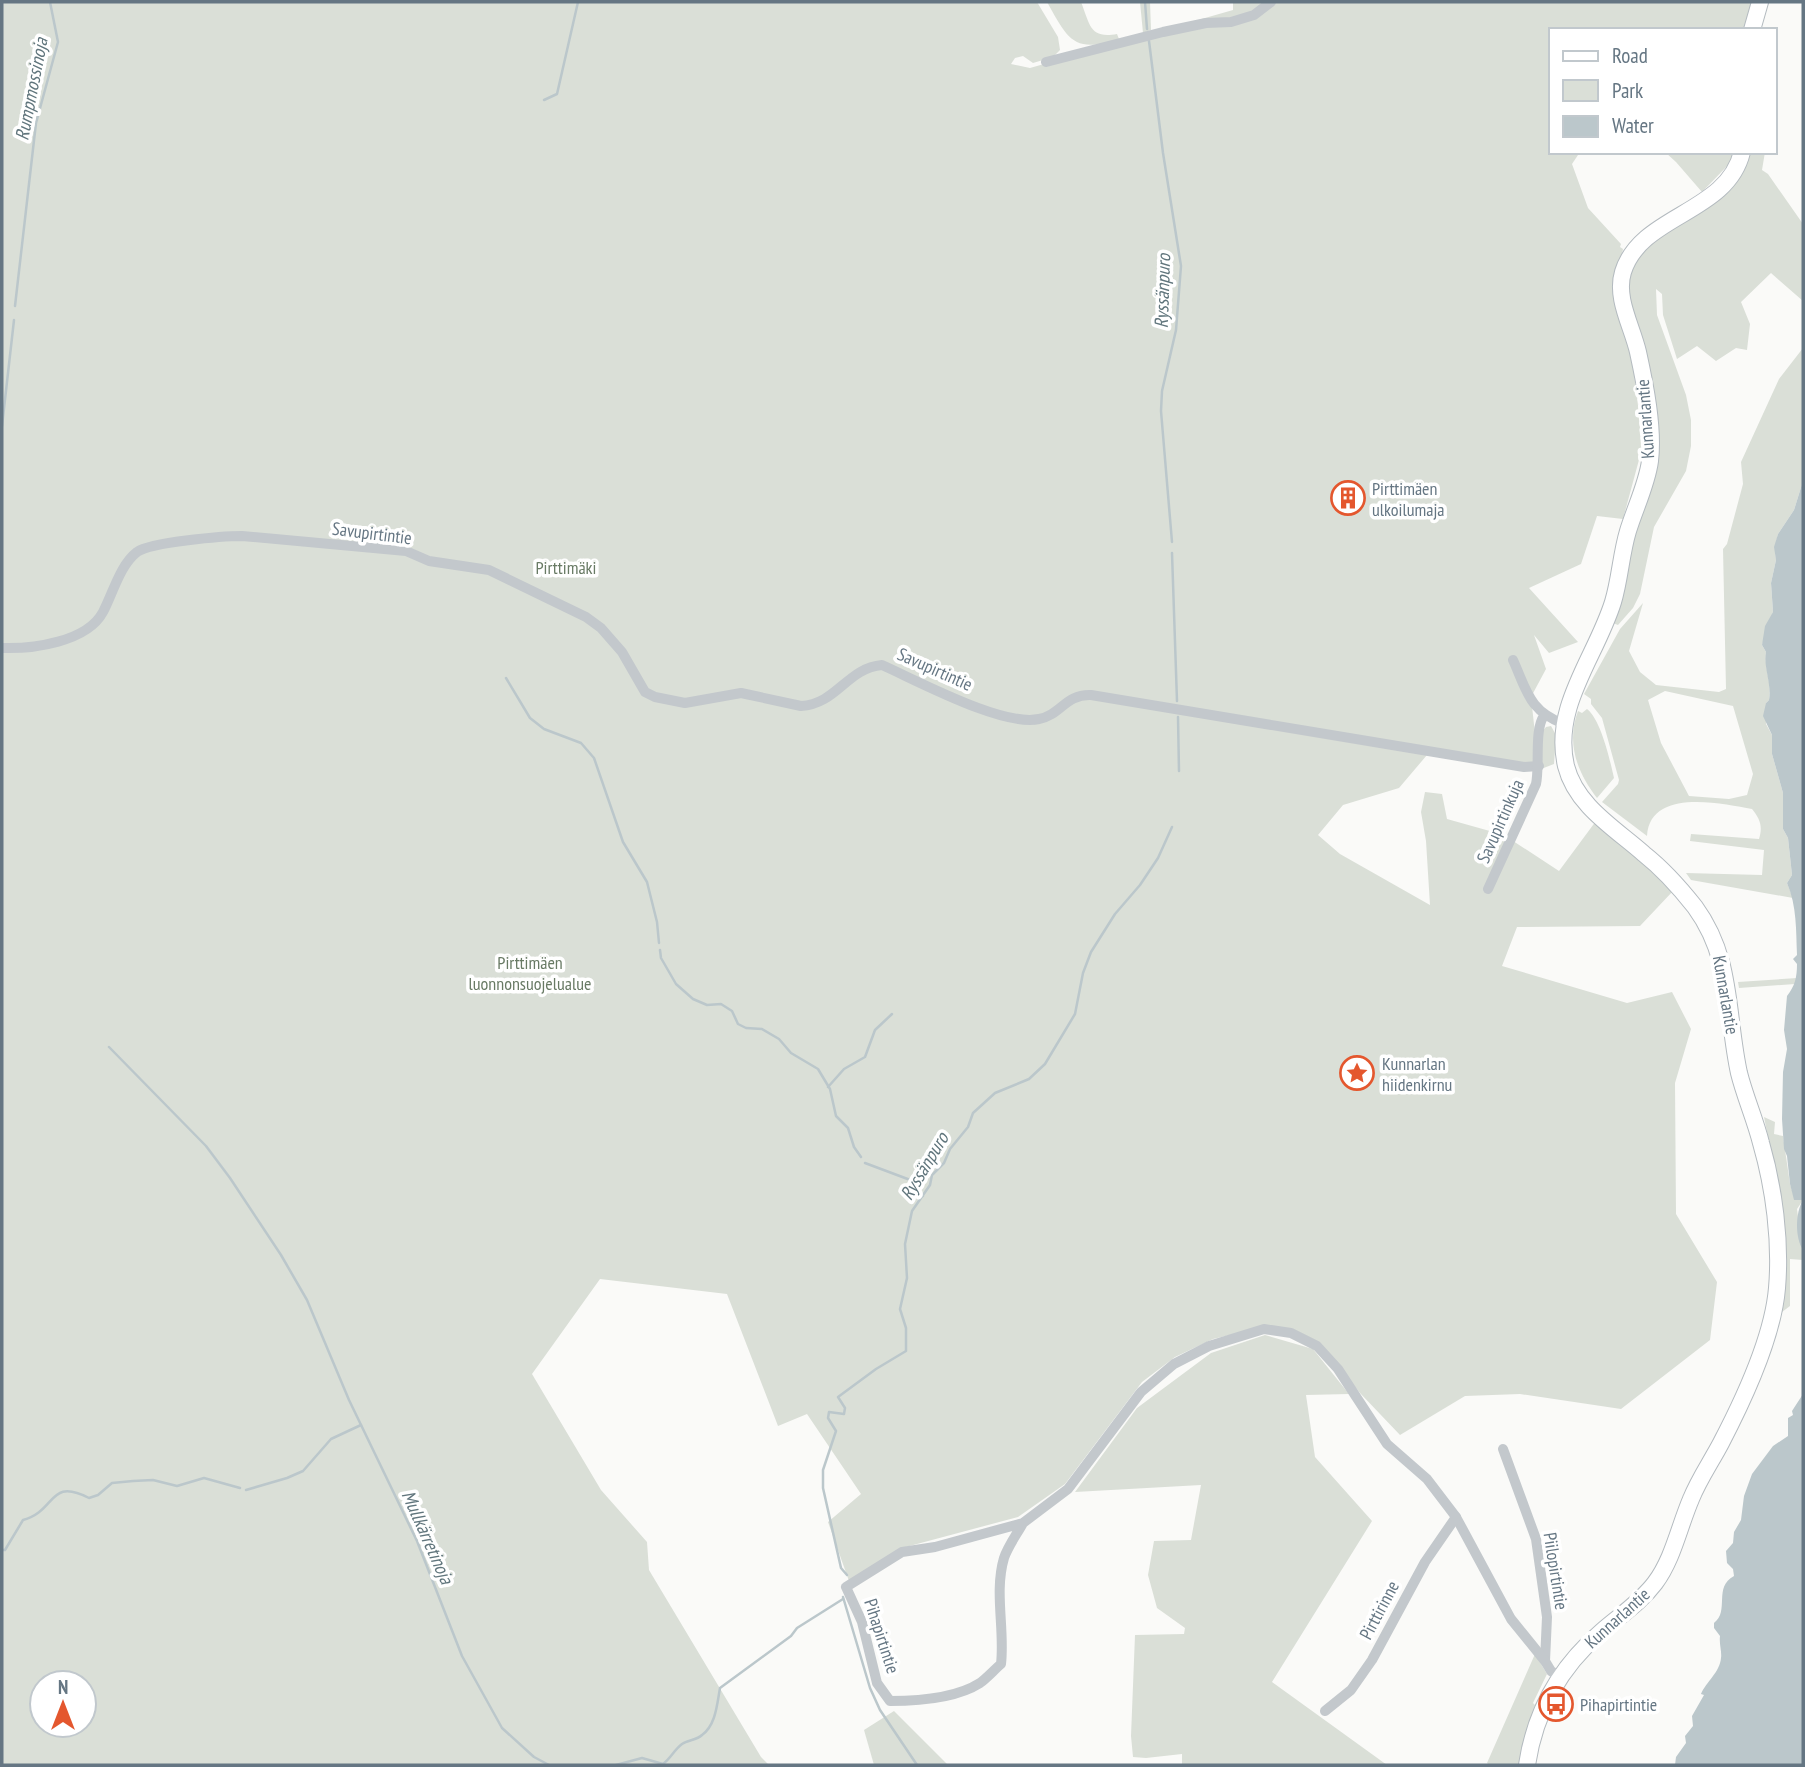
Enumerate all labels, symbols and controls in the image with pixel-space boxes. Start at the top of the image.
legend [1549,28,1777,154]
water label: Rumpmossinoja [9,34,53,142]
text: Road [1612,42,1648,69]
text: Park [1612,77,1643,104]
text: Water [1612,112,1654,139]
water label: Ryssänpuro [1149,252,1175,329]
street label: Kunnarlantie [1631,378,1659,460]
place label: Pirttimäen ulkoilumaja [1372,477,1445,521]
building icon: Pirttimäen ulkoilumaja [1329,479,1367,517]
street label: Savupirtintie [331,517,413,549]
park label: Pirttimäki [535,556,597,579]
street label: Savupirtintie [894,642,976,696]
street label: Savupirtinkuja [1471,775,1529,867]
park label: Pirttimäen luonnonsuojelualue [469,951,591,995]
street label: Kunnarlantie [1708,954,1744,1036]
place label: Kunnarlan hiidenkirnu [1382,1052,1452,1096]
place icon: Kunnarlan hiidenkirnu [1338,1054,1376,1092]
water label: Ryssänpuro [895,1126,954,1204]
water label: Mullkärretinoja [397,1486,460,1589]
street label: Piilopirtintie [1539,1531,1573,1611]
street label: Pirttirinne [1354,1577,1404,1643]
street label: Kunnarlantie [1580,1583,1654,1653]
street label: Pihapirtintie [859,1596,905,1676]
north arrow [28,1669,98,1739]
text: N [58,1675,68,1699]
bus stop icon: Pihapirtintie [1537,1685,1575,1723]
place label: Pihapirtintie [1580,1693,1657,1716]

